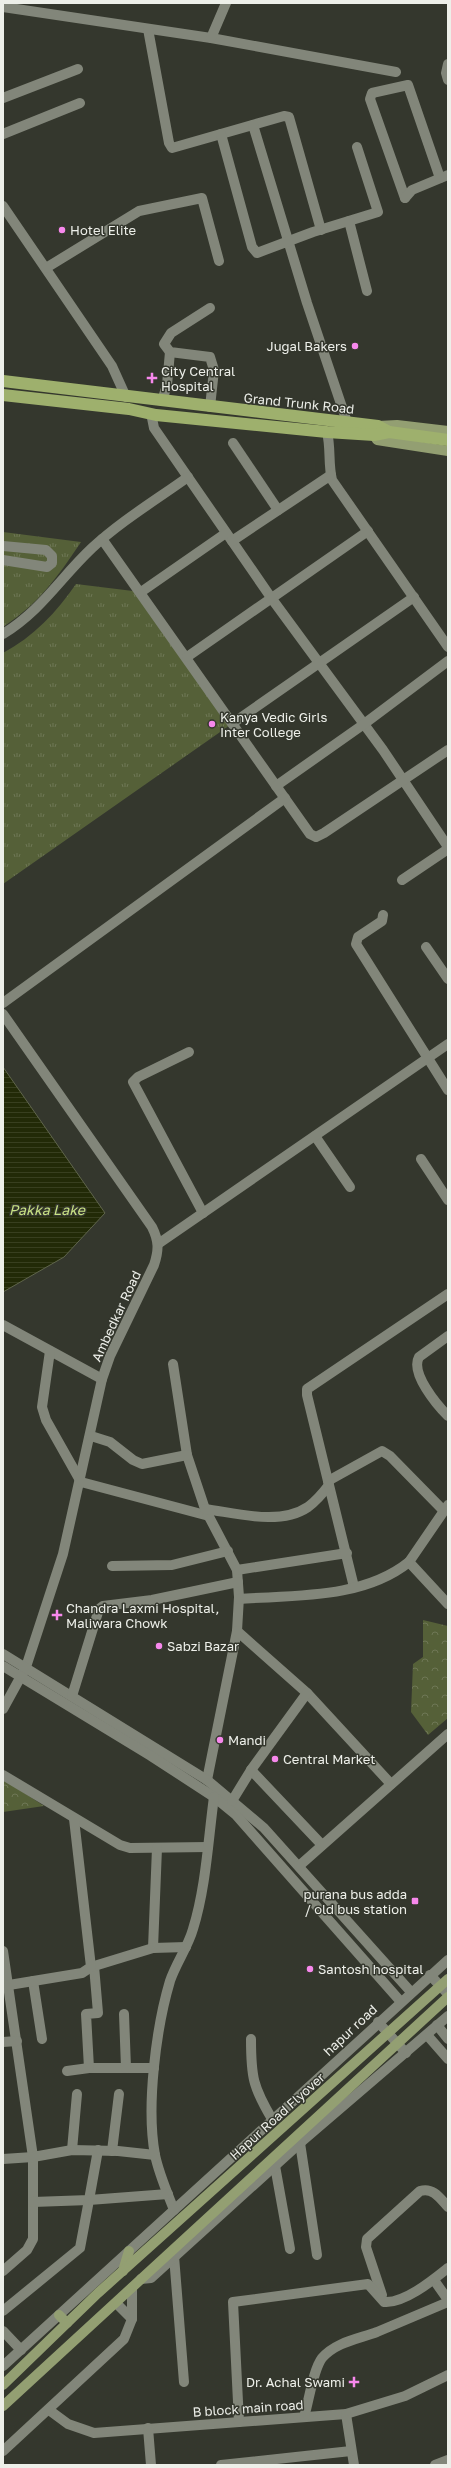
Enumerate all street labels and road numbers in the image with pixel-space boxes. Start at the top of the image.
street label: Grand Trunk Road [243,389,355,417]
street label: Ambedkar Road [88,1268,144,1364]
street label: hapur road [320,2001,380,2059]
street label: Hapur Road Flyover [226,2069,328,2163]
street label: B block main road [192,2396,304,2420]

